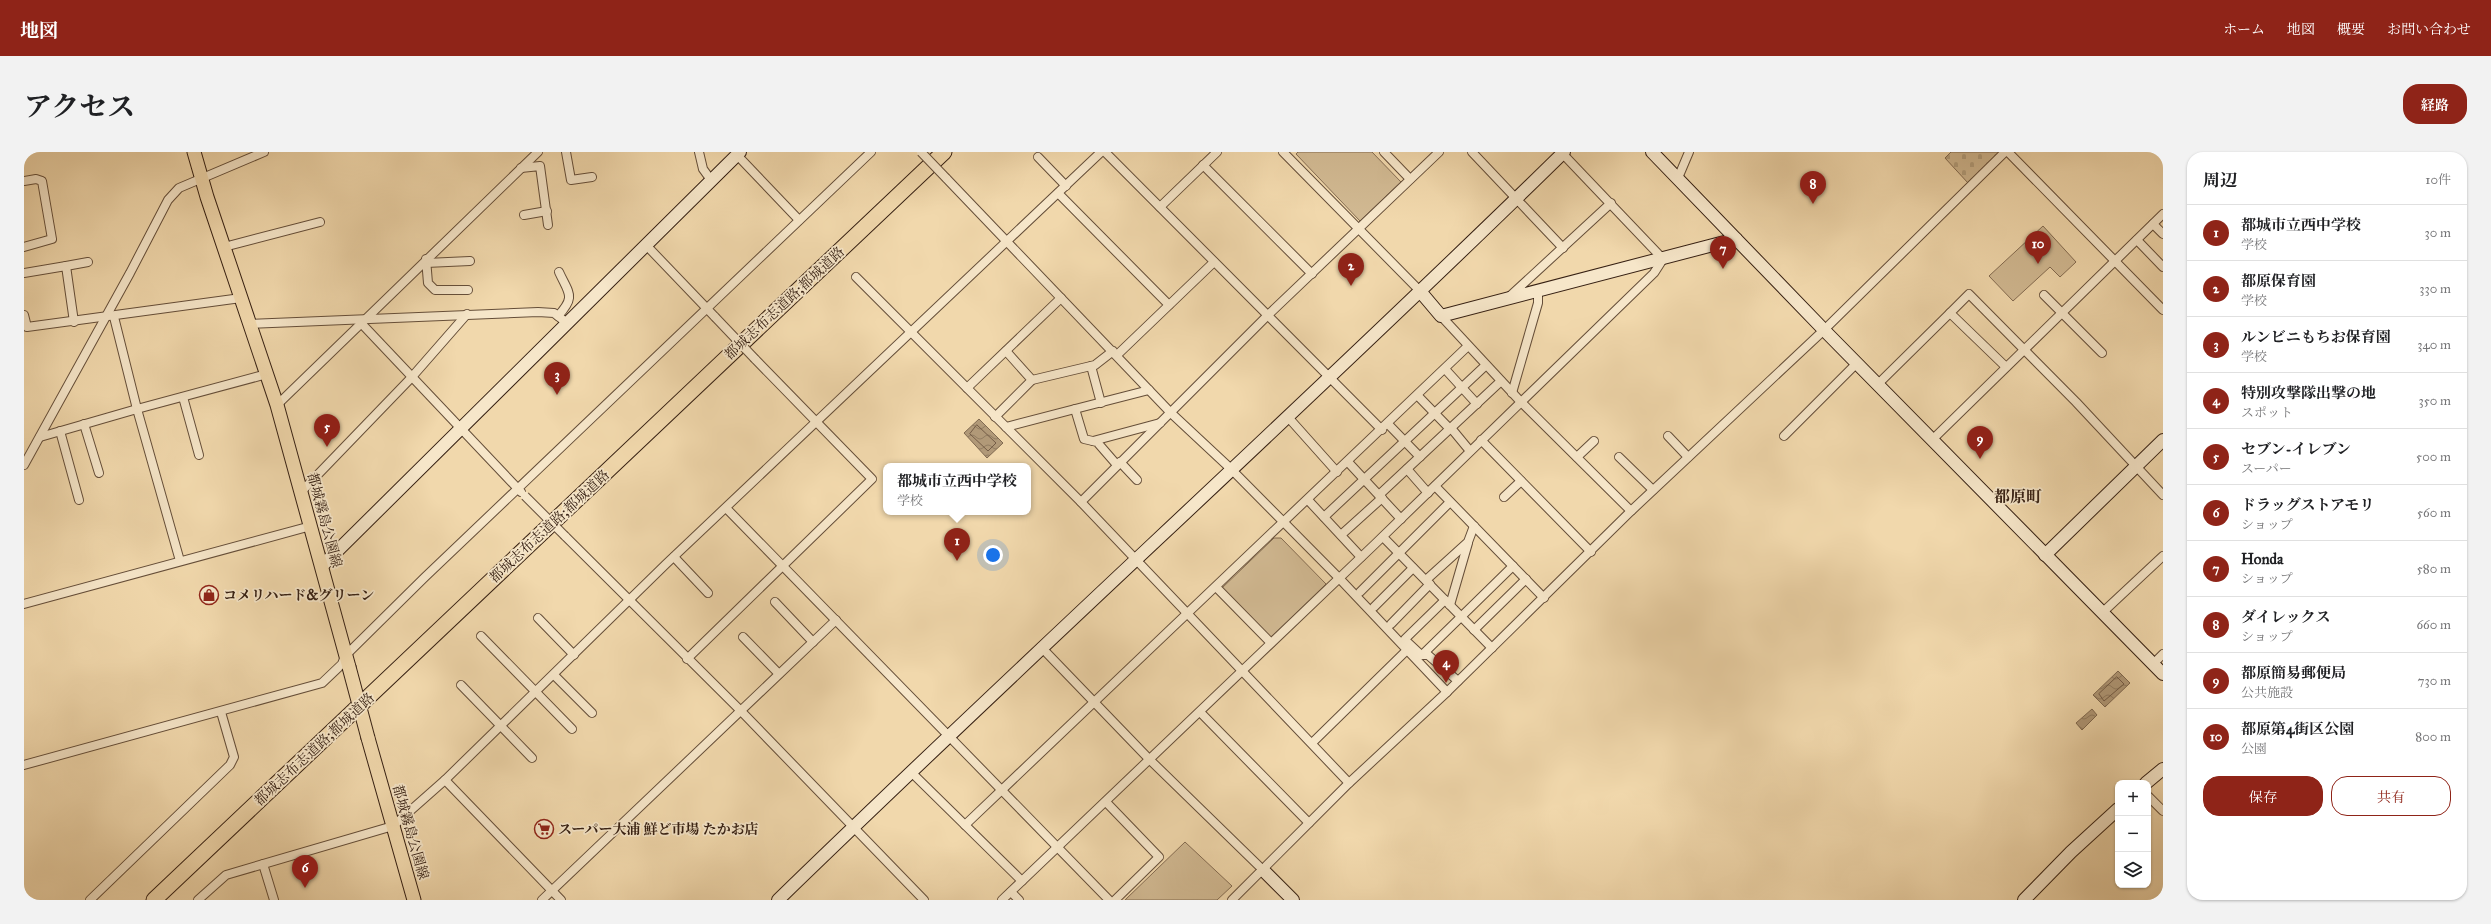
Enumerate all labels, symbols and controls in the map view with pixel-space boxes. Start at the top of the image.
text: 地図 [20,19,58,42]
text: ホーム [2223,21,2265,38]
text: 地図 [2287,21,2315,38]
text: 概要 [2337,21,2365,38]
text: お問い合わせ [2387,21,2471,38]
button: 経路 [2403,84,2467,124]
text: アクセス [24,89,135,124]
text: 周辺 [2203,170,2237,191]
pin: 8 [1800,171,1826,204]
text: 10件 [2425,172,2451,188]
text: 都城市立西中学校 [2241,216,2361,234]
text: 1 [2213,225,2219,241]
text: 30 m [2425,225,2451,241]
pin: 10 [2025,231,2051,264]
pin: 7 [1710,236,1736,269]
text: 学校 [2241,237,2267,253]
street label: 都城志布志道路;都城道路 [721,243,848,363]
pin: 2 [1338,253,1364,286]
text: 都原保育園 [2241,272,2316,290]
text: 2 [2213,281,2219,297]
text: 330 m [2419,281,2451,297]
text: 学校 [2241,293,2267,309]
text: ルンビニもちお保育園 [2241,328,2391,346]
text: 3 [2213,337,2219,353]
text: 340 m [2417,337,2451,353]
text: 学校 [2241,349,2267,365]
pin: 3 [544,362,570,395]
text: 特別攻撃隊出撃の地 [2241,384,2376,402]
text: 4 [2212,393,2220,409]
text: 350 m [2418,393,2451,409]
text: スポット [2241,405,2293,421]
pin: 5 [314,414,340,447]
pin: 9 [1967,426,1993,459]
text: セブン-イレブン [2241,440,2351,458]
text: 5 [2213,449,2219,465]
text: 500 m [2416,449,2451,465]
text: スーパー [2241,461,2292,477]
popup [883,463,1031,515]
street label: 都城志布志道路;都城道路 [486,466,613,586]
street label: 都城霧島公園線 [304,471,345,570]
text: 都城市立西中学校 [897,472,1017,490]
district label: 都原町 [1994,487,2042,506]
text: 学校 [897,493,923,509]
text: ドラッグストアモリ [2241,496,2375,514]
text: 6 [2213,505,2219,521]
text: 560 m [2417,505,2451,521]
text: ショップ [2241,517,2293,533]
pin: 1 [944,528,970,561]
your location [983,545,1003,565]
text: Honda [2241,550,2283,568]
text: 7 [2213,561,2219,577]
text: 580 m [2417,561,2451,577]
text: ショップ [2241,571,2293,587]
shop icon: コメリハード&グリーン [198,584,220,606]
place label: コメリハード&グリーン [223,587,374,604]
text: ダイレックス [2241,608,2330,626]
text: 8 [2213,617,2219,633]
text: 660 m [2416,617,2451,633]
text: ショップ [2241,629,2293,645]
pin: 4 [1433,650,1459,683]
text: 都原簡易郵便局 [2241,664,2346,682]
text: 9 [2213,673,2219,689]
text: 730 m [2418,673,2451,689]
text: 公共施設 [2241,685,2293,701]
street label: 都城志布志道路;都城道路 [251,689,378,809]
text: 都原第4街区公園 [2241,720,2354,738]
text: 10 [2210,729,2222,745]
text: 800 m [2415,729,2451,745]
text: 公園 [2241,741,2267,757]
button: 保存 [2203,776,2323,816]
button: 共有 [2331,776,2451,816]
map controls [2115,780,2151,888]
button: + [2115,780,2151,816]
street label: 都城霧島公園線 [389,783,432,882]
button: − [2115,816,2151,852]
supermarket icon: スーパー大浦 鮮ど市場 たかお店 [533,818,555,840]
place label: スーパー大浦 鮮ど市場 たかお店 [558,821,759,838]
button: layers [2115,852,2151,888]
pin: 6 [292,855,318,888]

